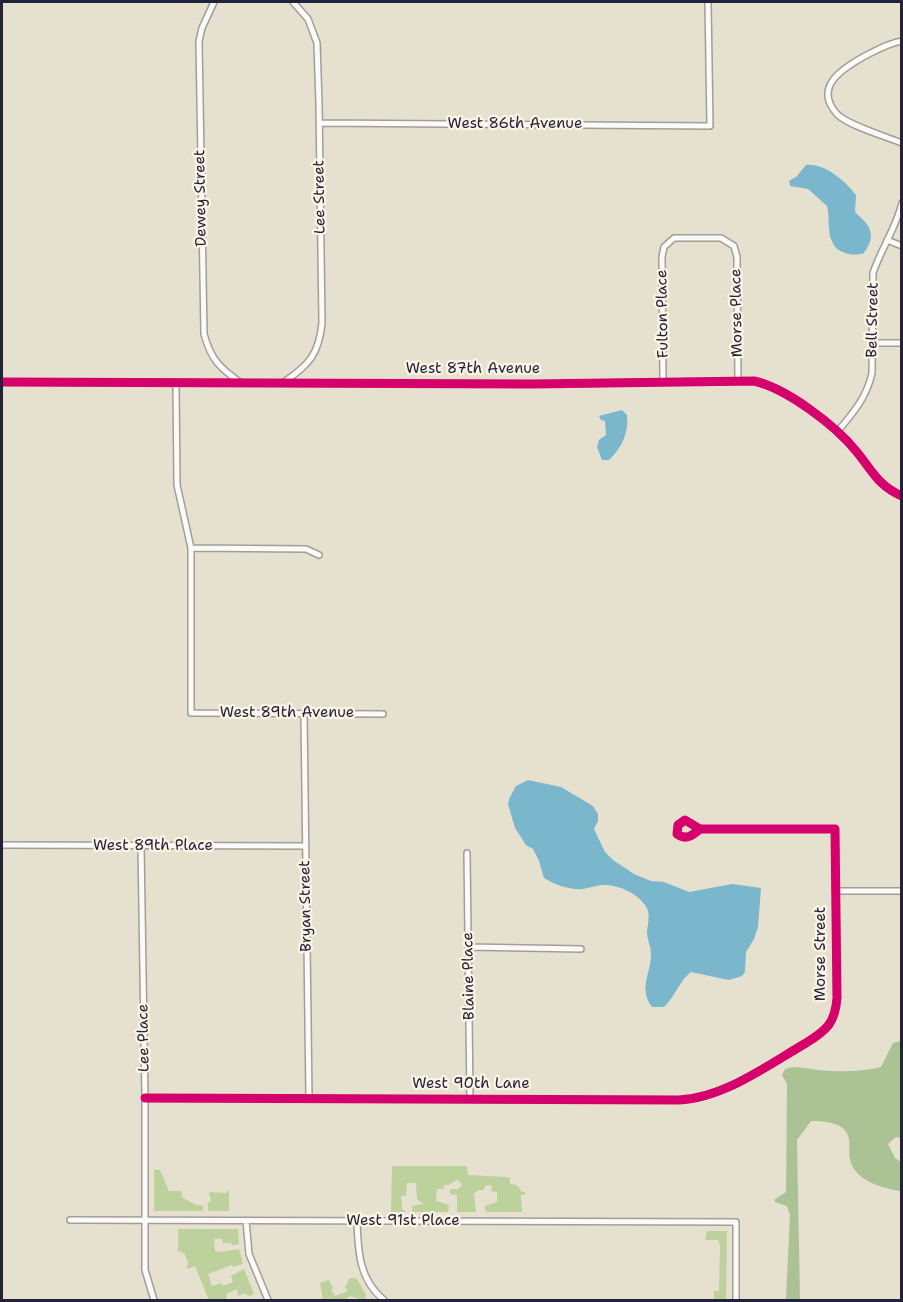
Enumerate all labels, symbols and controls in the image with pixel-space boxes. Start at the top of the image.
street label: West 86th Avenue [448,115,582,133]
street label: Dewey Street [191,149,211,247]
street label: Lee Street [310,160,330,234]
street label: Morse Place [727,268,747,358]
street label: Fulton Place [653,270,673,358]
street label: Bell Street [863,282,883,358]
street label: West 87th Avenue [406,360,540,378]
street label: West 89th Avenue [220,704,354,722]
street label: West 89th Place [93,837,213,855]
street label: Bryan Street [296,860,316,952]
street label: Morse Street [812,907,830,1001]
street label: Blaine Place [459,932,479,1020]
street label: Lee Place [134,1004,154,1072]
street label: West 90th Lane [412,1075,530,1093]
street label: West 91st Place [346,1212,460,1230]

